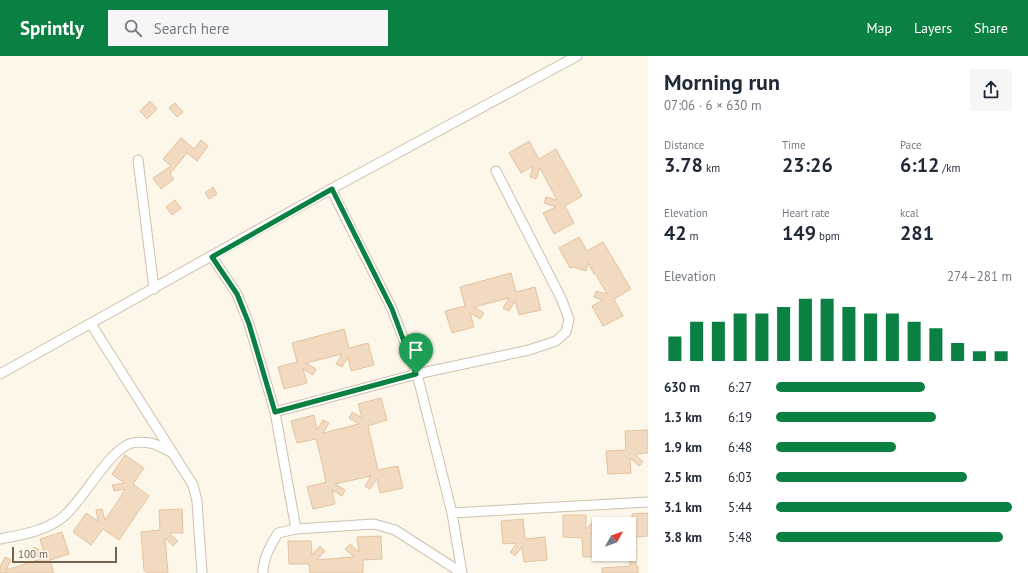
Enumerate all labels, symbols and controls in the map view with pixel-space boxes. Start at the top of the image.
search box [108,10,388,46]
text: Sprintly [20,16,84,40]
icon: search [122,17,144,39]
text: Search here [154,19,229,38]
text: Map [866,19,892,37]
text: Layers [914,19,952,37]
text: Share [974,19,1008,37]
text: Morning run [664,68,780,96]
button: share [970,69,1012,111]
text: 07:06 · 6 × 630 m [664,97,761,114]
text: Distance [664,138,704,152]
text: Time [782,138,806,152]
text: Pace [900,138,922,152]
text: 3.78 [664,152,703,178]
text: 23:26 [782,152,833,178]
text: 6:12 [900,152,939,178]
text: km [703,161,720,175]
text: /km [939,161,960,175]
text: Elevation [664,206,708,220]
text: Heart rate [782,206,830,220]
text: kcal [900,206,919,220]
text: 42 [664,220,687,246]
text: 149 [782,220,816,246]
text: 281 [900,220,934,246]
text: m [687,229,699,243]
text: bpm [816,229,840,243]
text: Elevation [664,268,716,285]
text: 274–281 m [947,268,1012,285]
pin [399,333,433,374]
icon: arrive [405,339,427,361]
text: 630 m [664,379,700,396]
text: 6:27 [728,379,752,396]
text: 1.3 km [664,409,702,426]
text: 6:19 [728,409,752,426]
text: 1.9 km [664,439,702,456]
text: 6:48 [728,439,752,456]
text: 2.5 km [664,469,702,486]
text: 6:03 [728,469,752,486]
text: 3.1 km [664,499,702,516]
text: 5:44 [728,499,752,516]
north arrow [592,517,636,561]
map controls [592,517,636,561]
text: 3.8 km [664,529,702,546]
text: 5:48 [728,529,752,546]
scale bar [12,545,117,564]
text: 100 m [18,547,48,561]

